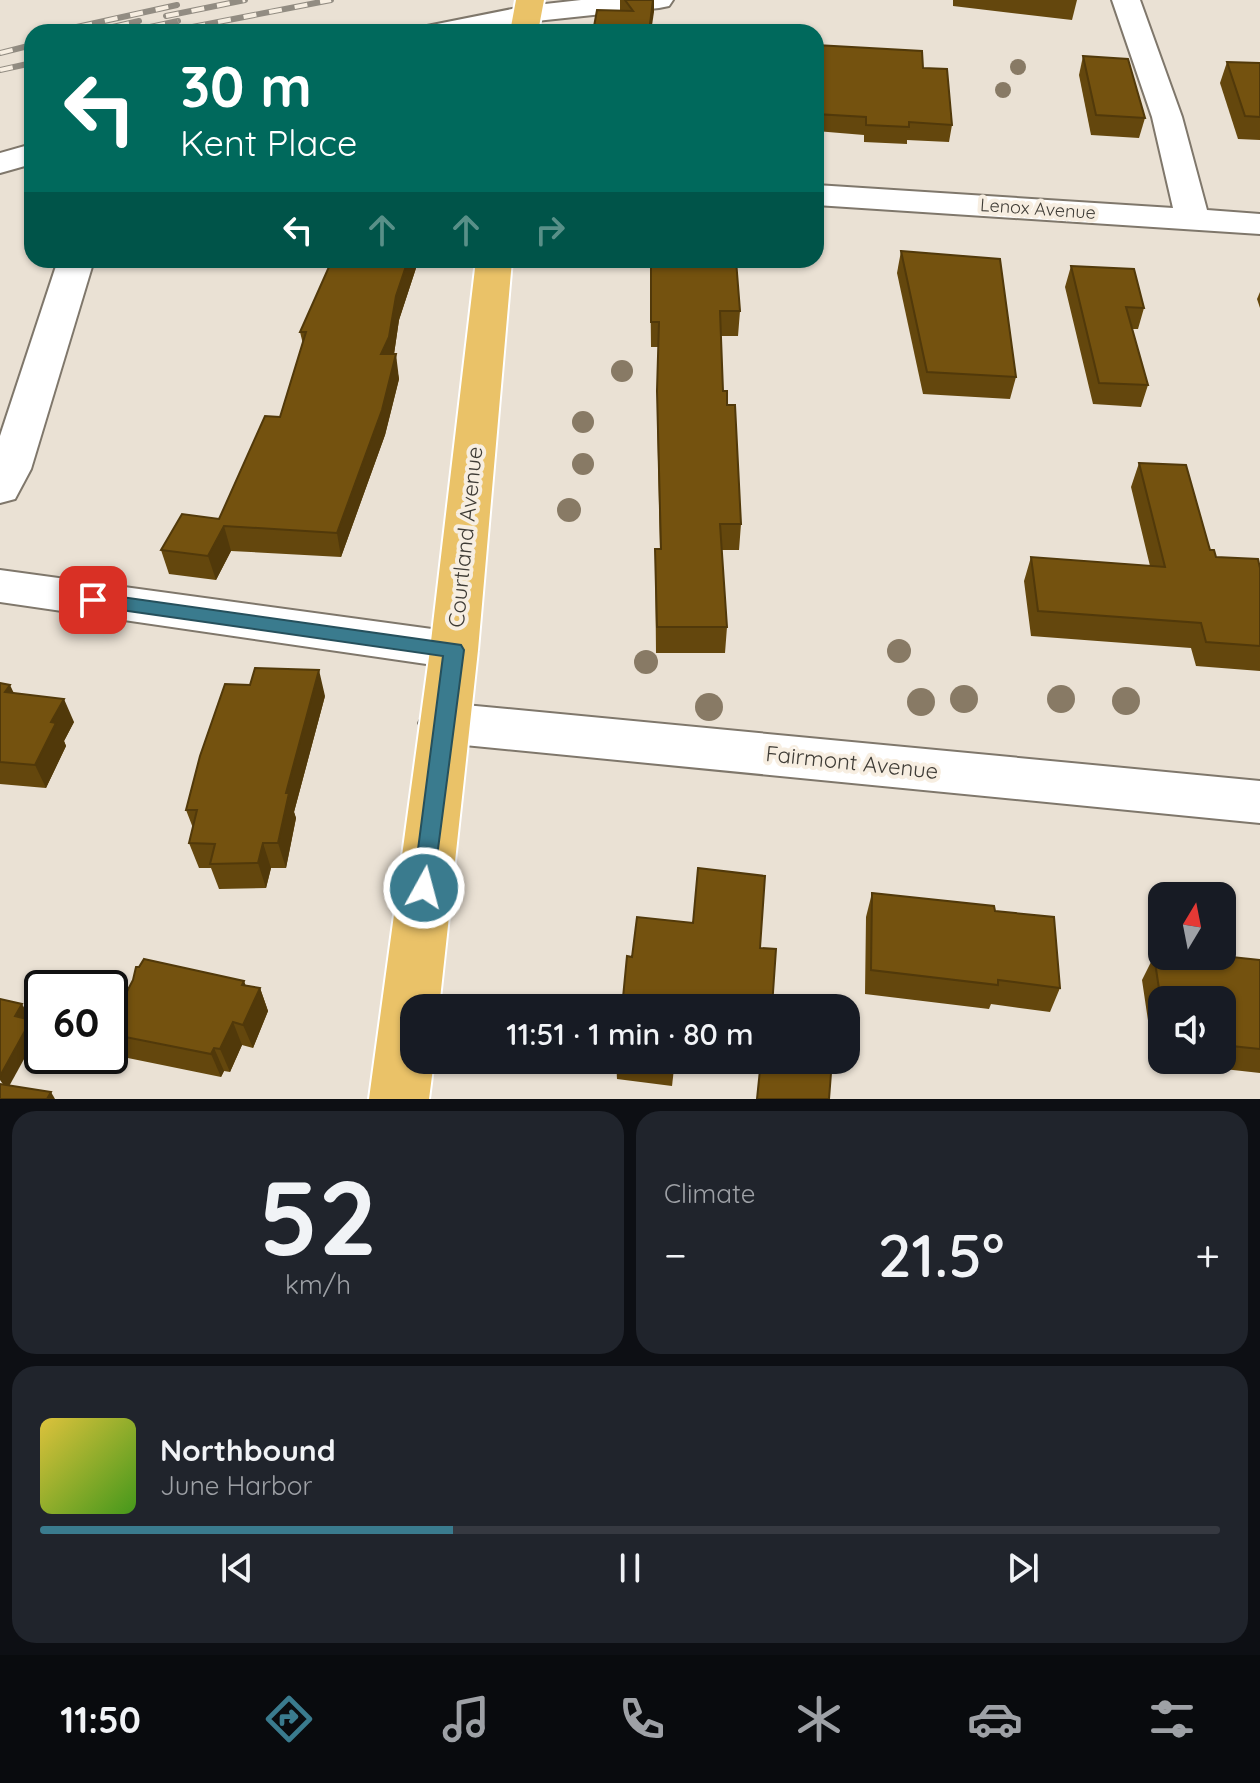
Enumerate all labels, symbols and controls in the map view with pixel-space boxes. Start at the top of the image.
text: 30 m [180,51,312,121]
icon: left [48,56,152,160]
text: Kent Place [180,120,357,165]
street label: Lenox Avenue [979,193,1097,224]
icon: left [276,208,320,252]
icon: ahead [360,208,404,252]
icon: ahead [444,208,488,252]
icon: right [528,208,572,252]
street label: Courtland Avenue [442,445,488,629]
pin [59,566,127,634]
icon: arrive [71,578,115,622]
street label: Fairmont Avenue [764,739,940,785]
position arrow [382,846,466,930]
north arrow [1148,882,1236,970]
map controls [1148,882,1236,1074]
speed limit sign: 60 [24,970,128,1074]
button: sound [1148,986,1236,1074]
text: 11:51 · 1 min · 80 m [506,1015,754,1053]
text: 52 [258,1151,378,1281]
text: Climate [664,1177,755,1210]
text: 21.5° [878,1217,1004,1292]
text: − [664,1227,687,1282]
text: + [1195,1227,1220,1282]
text: km/h [285,1268,351,1301]
text: Northbound [160,1431,336,1469]
text: June Harbor [160,1469,312,1502]
icon: previous [215,1546,259,1590]
icon: pause [608,1546,652,1590]
icon: next [1001,1546,1045,1590]
icon: directions [261,1691,317,1747]
icon: music [438,1691,494,1747]
icon: phone [614,1691,670,1747]
icon: climate [791,1691,847,1747]
icon: car [967,1691,1023,1747]
icon: filters [1144,1691,1200,1747]
text: 11:50 [60,1697,141,1742]

